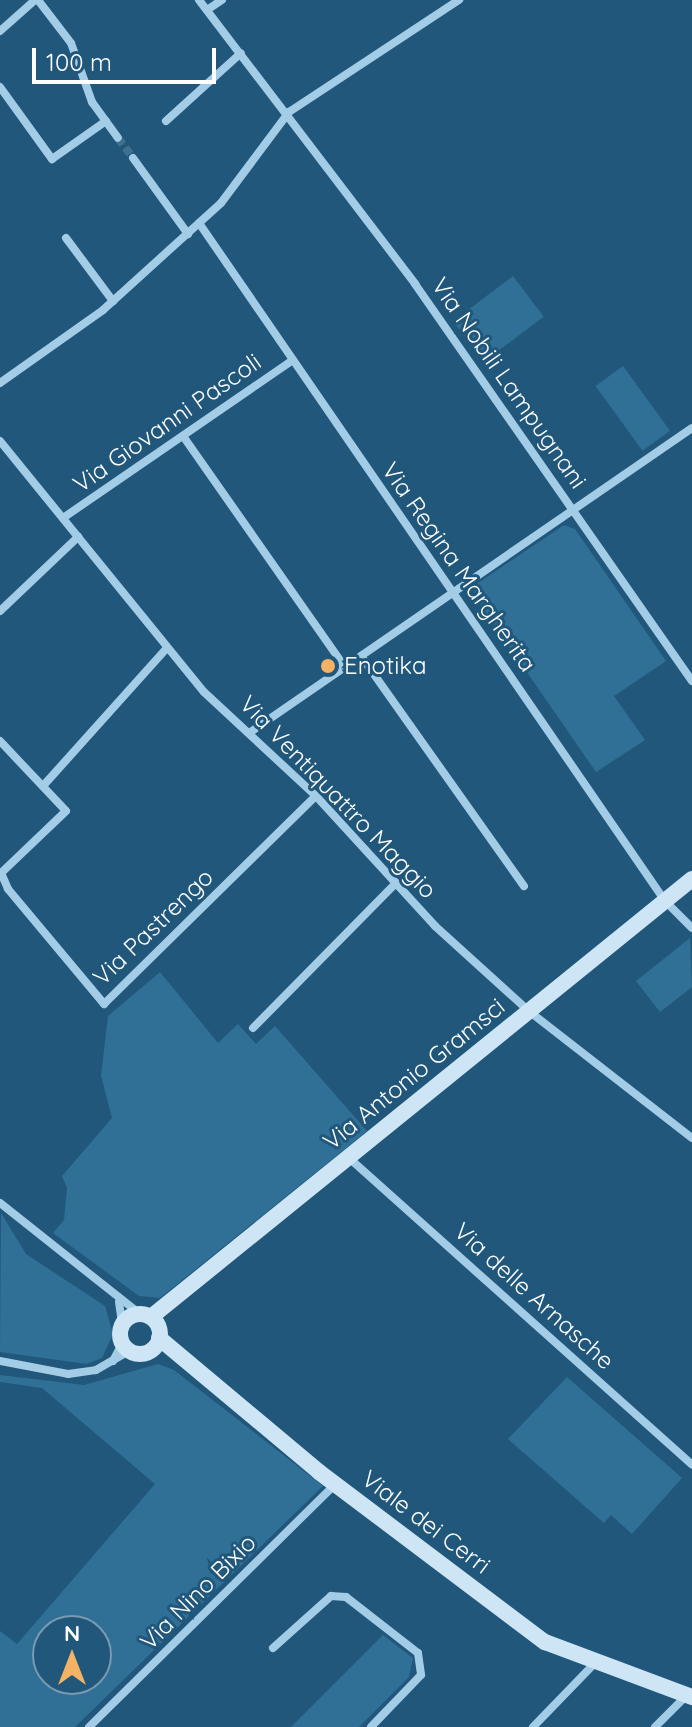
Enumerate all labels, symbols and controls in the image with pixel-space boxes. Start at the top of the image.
scale bar [36,32,220,82]
text: 100 m [46,47,112,77]
street label: Via Nobili Lampugnani [425,272,593,494]
street label: Via Giovanni Pascoli [68,347,266,499]
street label: Via Regina Margherita [376,457,542,677]
place label: Enotika [344,652,427,680]
marker: Enotika [319,657,337,675]
street label: Via Ventiquattro Maggio [233,690,443,904]
street label: Via Pastrengo [87,863,219,991]
street label: Via Antonio Gramsci [317,992,511,1156]
street label: Via delle Arnasche [448,1217,620,1375]
street label: Viale dei Cerri [356,1464,496,1580]
street label: Via Nino Bixio [134,1528,262,1656]
north arrow [32,1615,112,1695]
text: N [64,1619,80,1647]

